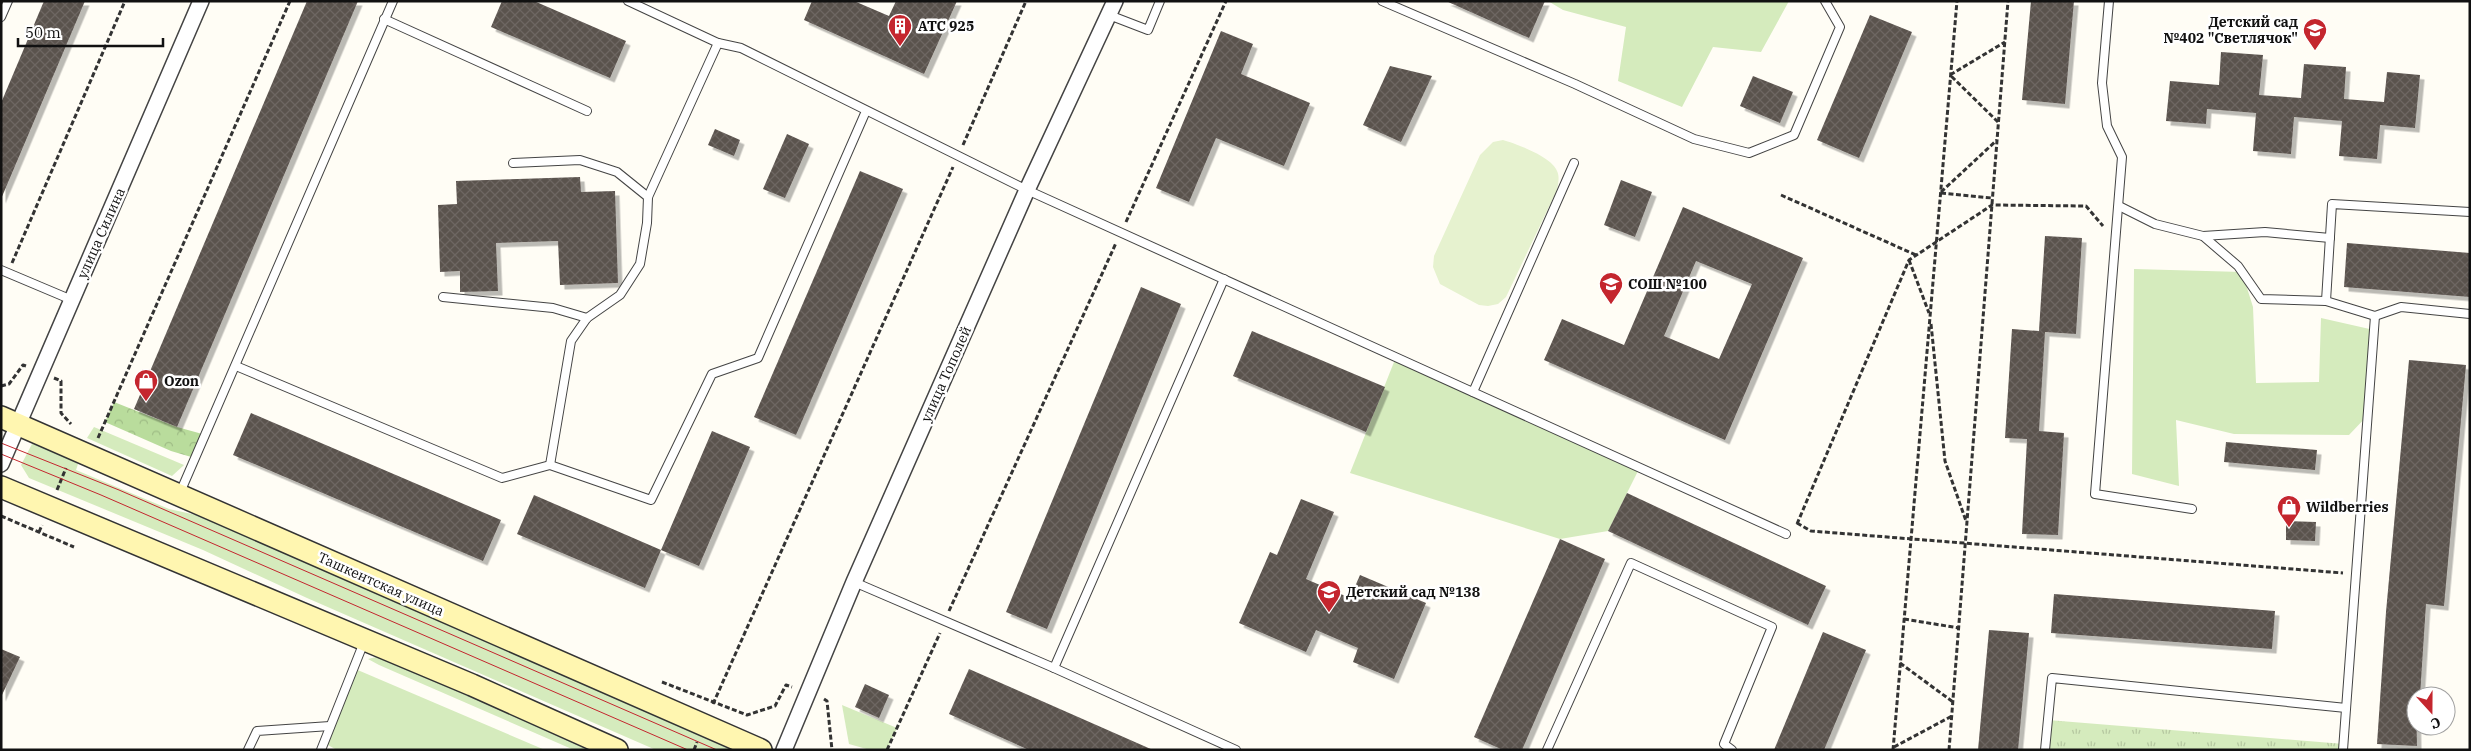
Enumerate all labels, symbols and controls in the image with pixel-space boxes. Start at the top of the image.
building icon: АТС 925 [887,13,913,47]
place label: Детский сад №402 "Светлячок" [2163,13,2298,47]
scale bar [18,15,162,47]
place label: АТС 925 [918,17,974,35]
school or university icon: Детский сад №402 "Светлячок" [2302,17,2328,51]
text: 50 m [25,23,61,42]
street label: улица Силина [73,184,129,281]
school or university icon: СОШ №100 [1598,271,1624,305]
place label: СОШ №100 [1628,275,1707,293]
street label: улица Тополей [917,323,975,425]
shop icon: Ozon [133,368,159,402]
place label: Ozon [164,372,199,390]
shop icon: Wildberries [2276,494,2302,528]
place label: Wildberries [2306,498,2389,516]
street label: Ташкентская улица [315,548,447,620]
school or university icon: Детский сад №138 [1316,579,1342,613]
place label: Детский сад №138 [1346,583,1480,601]
north arrow [2406,686,2456,736]
text: С [2428,713,2443,733]

